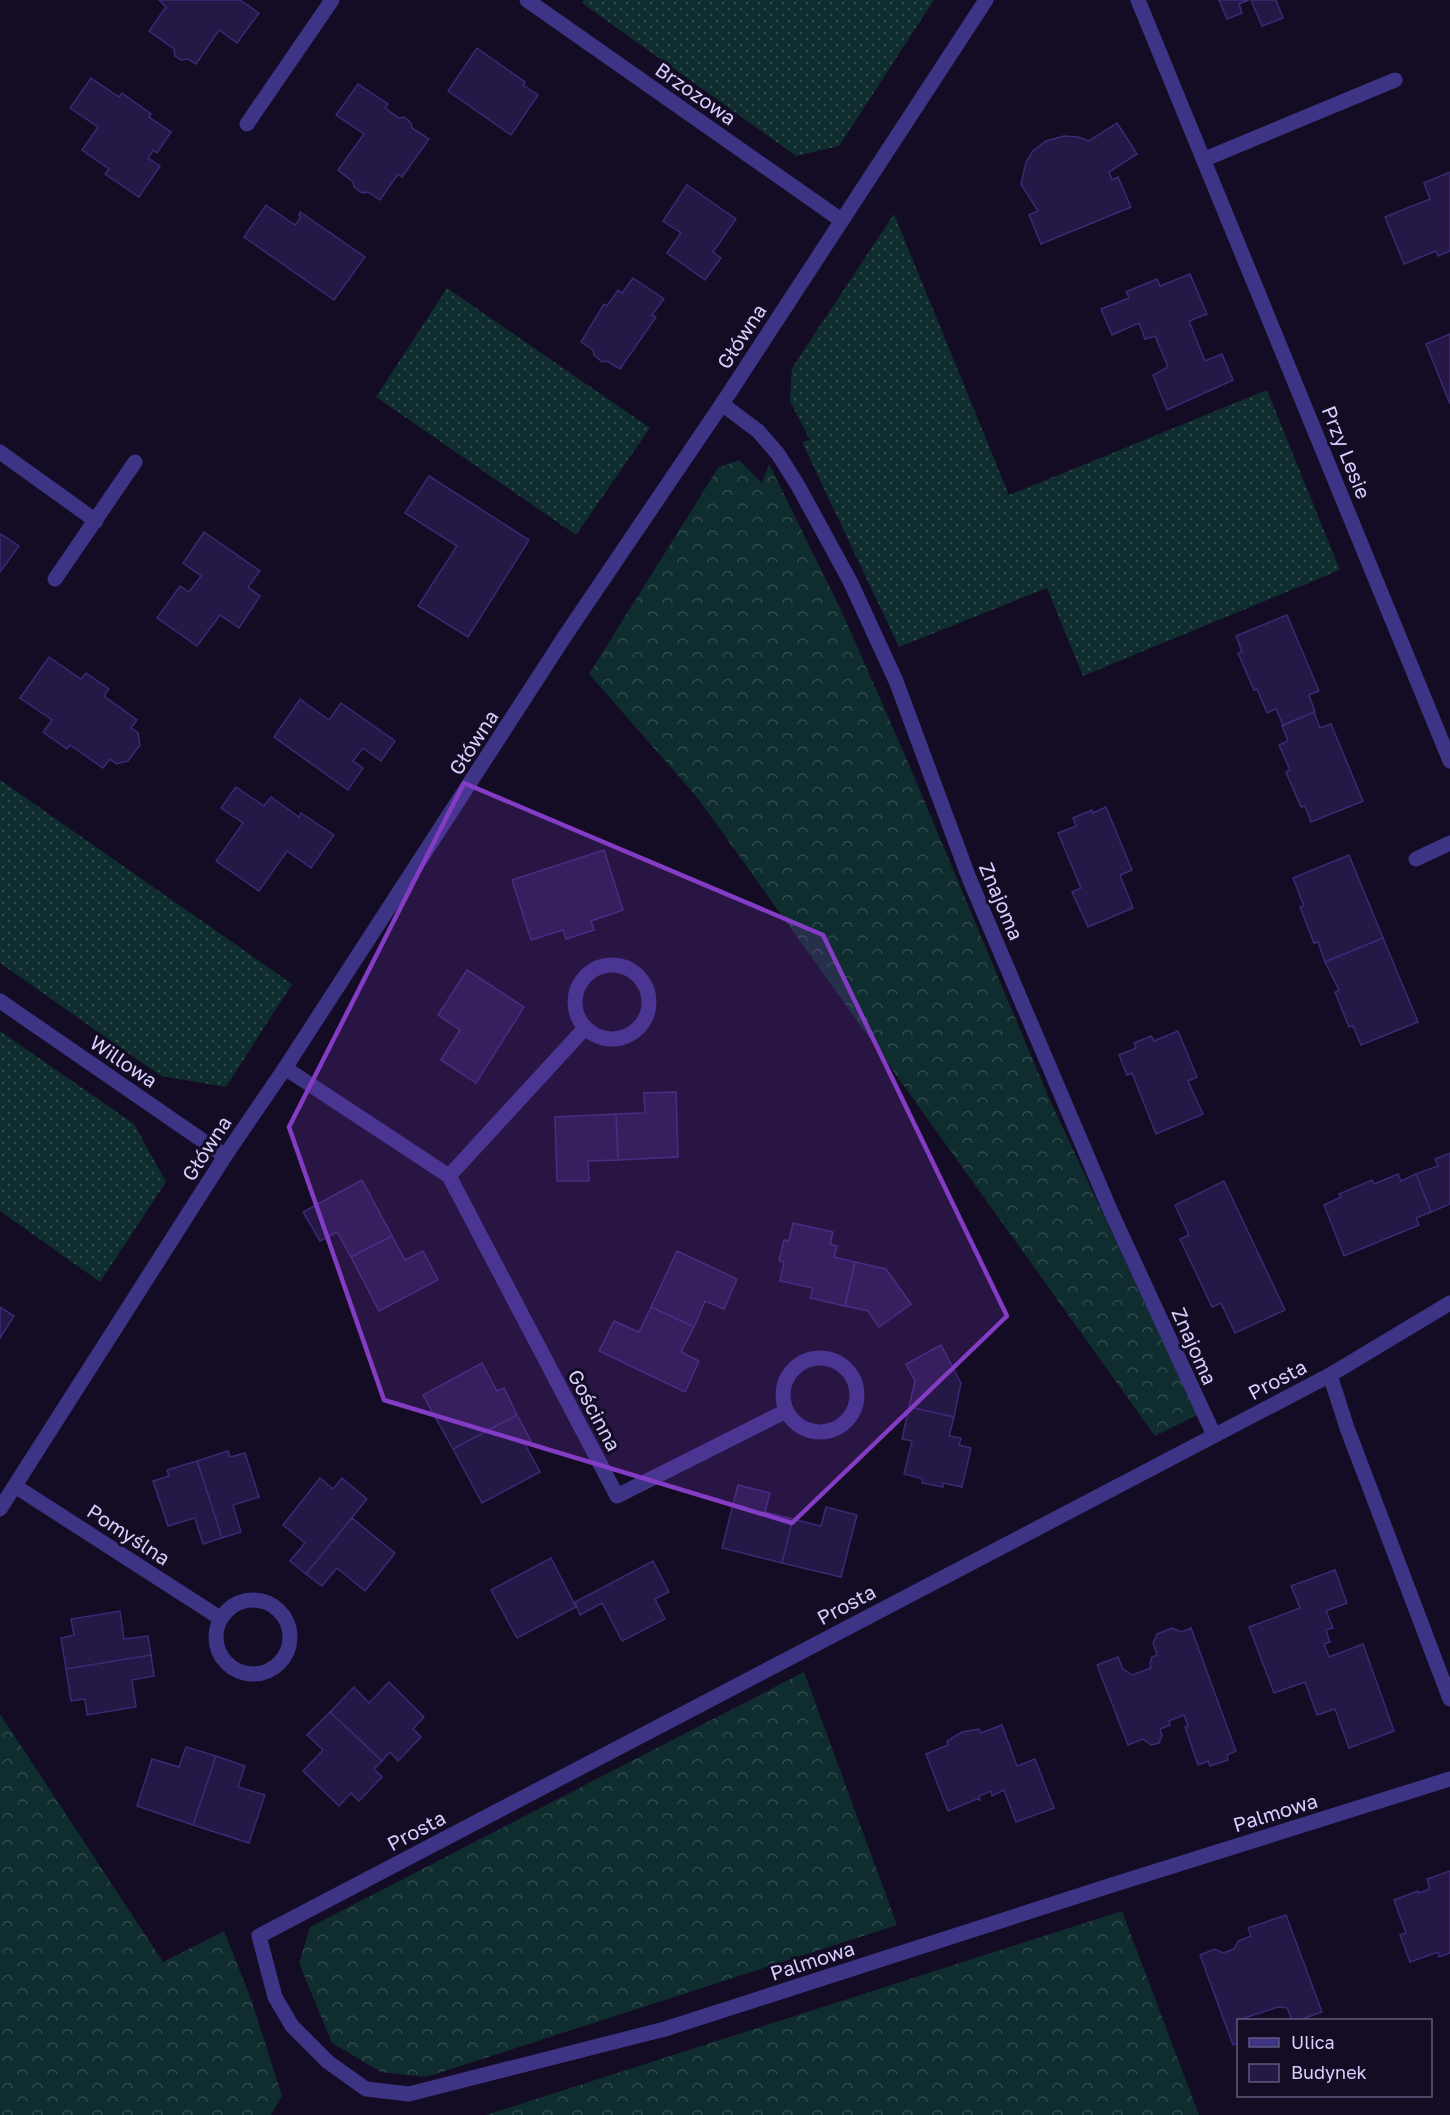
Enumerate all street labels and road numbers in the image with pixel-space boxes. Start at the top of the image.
street label: Brzozowa [651,57,741,129]
street label: Główna [711,299,771,373]
street label: Przy Lesie [1318,402,1376,502]
street label: Główna [443,705,503,779]
street label: Znajoma [975,859,1029,943]
street label: Willowa [86,1030,162,1092]
street label: Główna [176,1111,236,1185]
street label: Znajoma [1167,1304,1223,1388]
street label: Prosta [1244,1354,1310,1404]
street label: Gościnna [564,1365,626,1455]
street label: Pomyślna [83,1498,175,1570]
street label: Prosta [813,1579,879,1629]
street label: Palmowa [1230,1788,1320,1836]
street label: Prosta [383,1805,449,1855]
street label: Palmowa [767,1935,857,1985]

